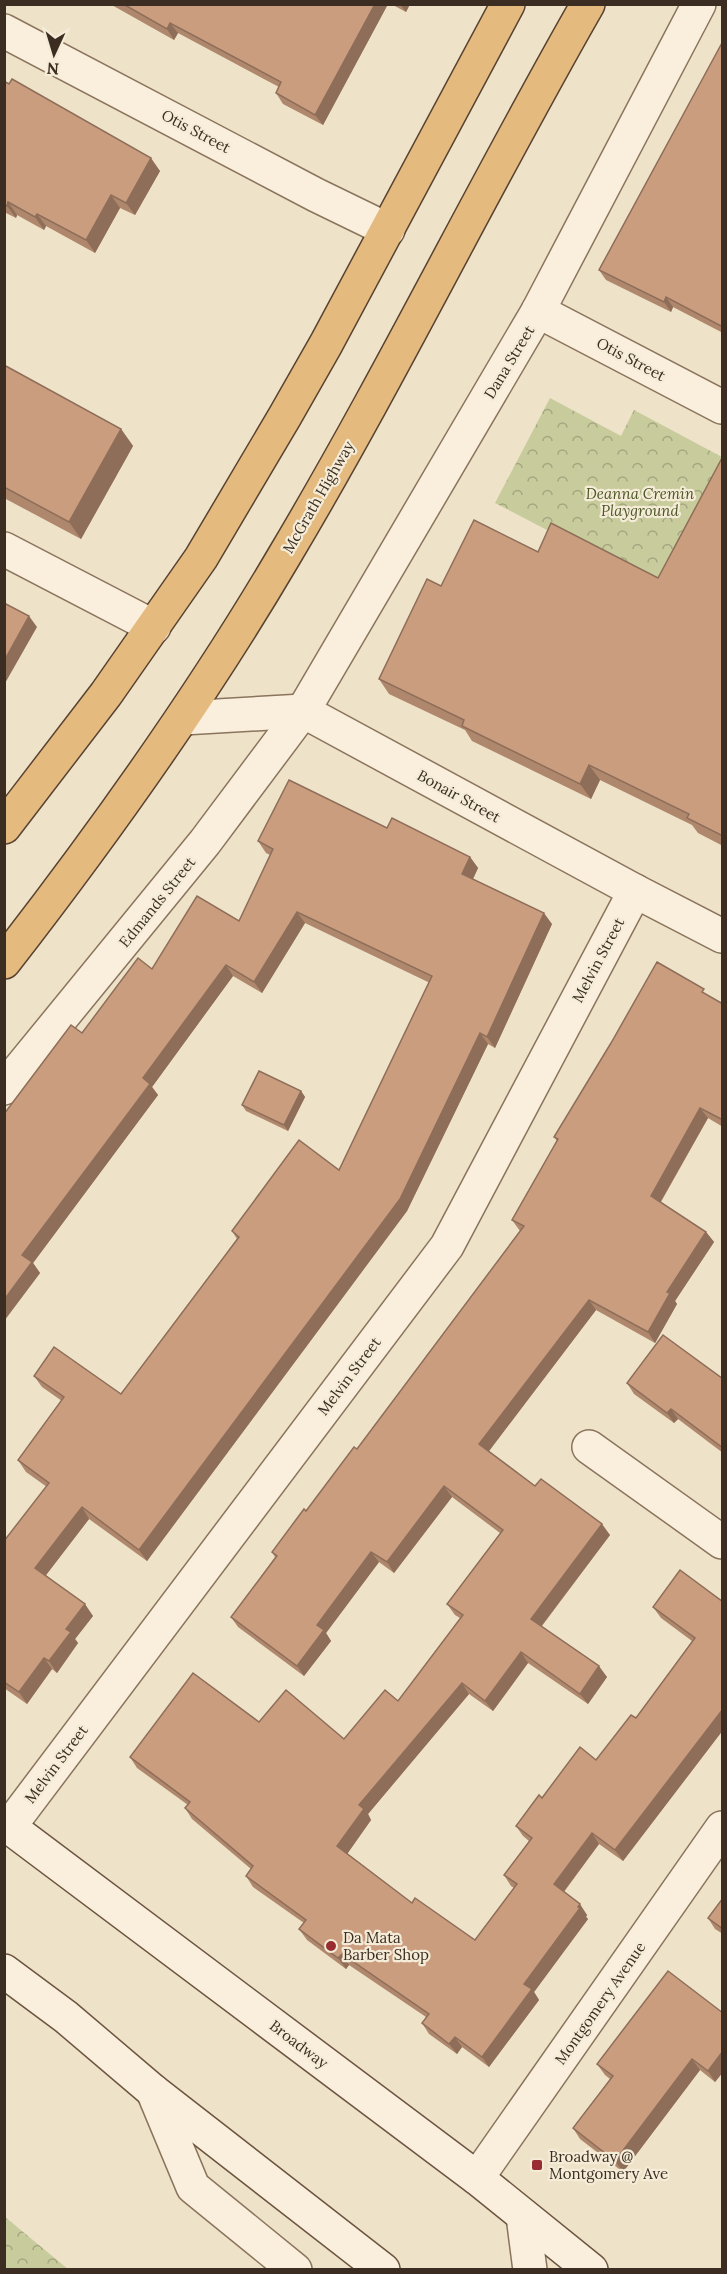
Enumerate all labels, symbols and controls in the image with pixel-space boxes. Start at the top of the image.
north arrow [24,24,84,84]
text: N [46,59,60,79]
street label: Otis Street [158,105,234,157]
street label: Dana Street [480,322,538,402]
street label: Otis Street [593,333,669,385]
street label: McGrath Highway [278,437,358,557]
park label: Deanna Cremin Playground [586,484,695,520]
street label: Bonair Street [414,765,504,827]
street label: Edmands Street [115,853,199,951]
street label: Melvin Street [568,914,628,1006]
street label: Melvin Street [313,1333,385,1419]
street label: Melvin Street [20,1721,92,1807]
place label: Da Mata Barber Shop [343,1928,429,1964]
street label: Montgomery Avenue [551,1938,649,2068]
marker: Da Mata Barber Shop [324,1939,338,1953]
street label: Broadway [266,2016,332,2072]
place label: Broadway @ Montgomery Ave [549,2147,668,2183]
marker: Broadway @ Montgomery Ave [530,2158,544,2172]

